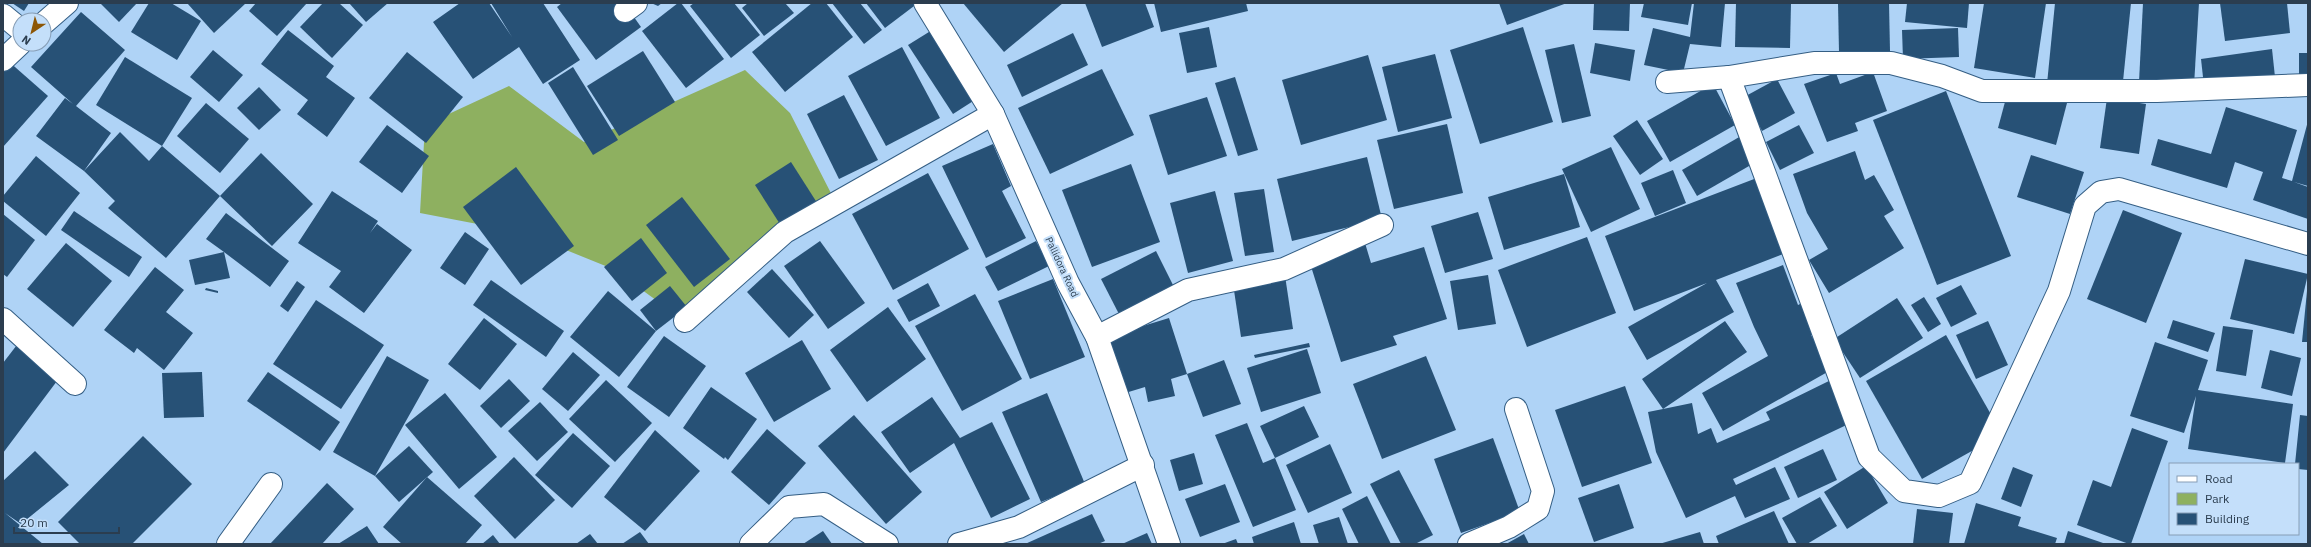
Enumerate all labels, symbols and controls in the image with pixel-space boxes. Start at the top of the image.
north arrow [12,12,52,52]
text: N [19,32,34,48]
street label: Pallidora Road [1042,235,1082,299]
legend [2169,463,2299,535]
text: Road [2205,471,2233,486]
text: Park [2205,491,2230,506]
scale bar [14,509,119,535]
text: Building [2205,511,2250,526]
text: 20 m [20,515,48,530]

